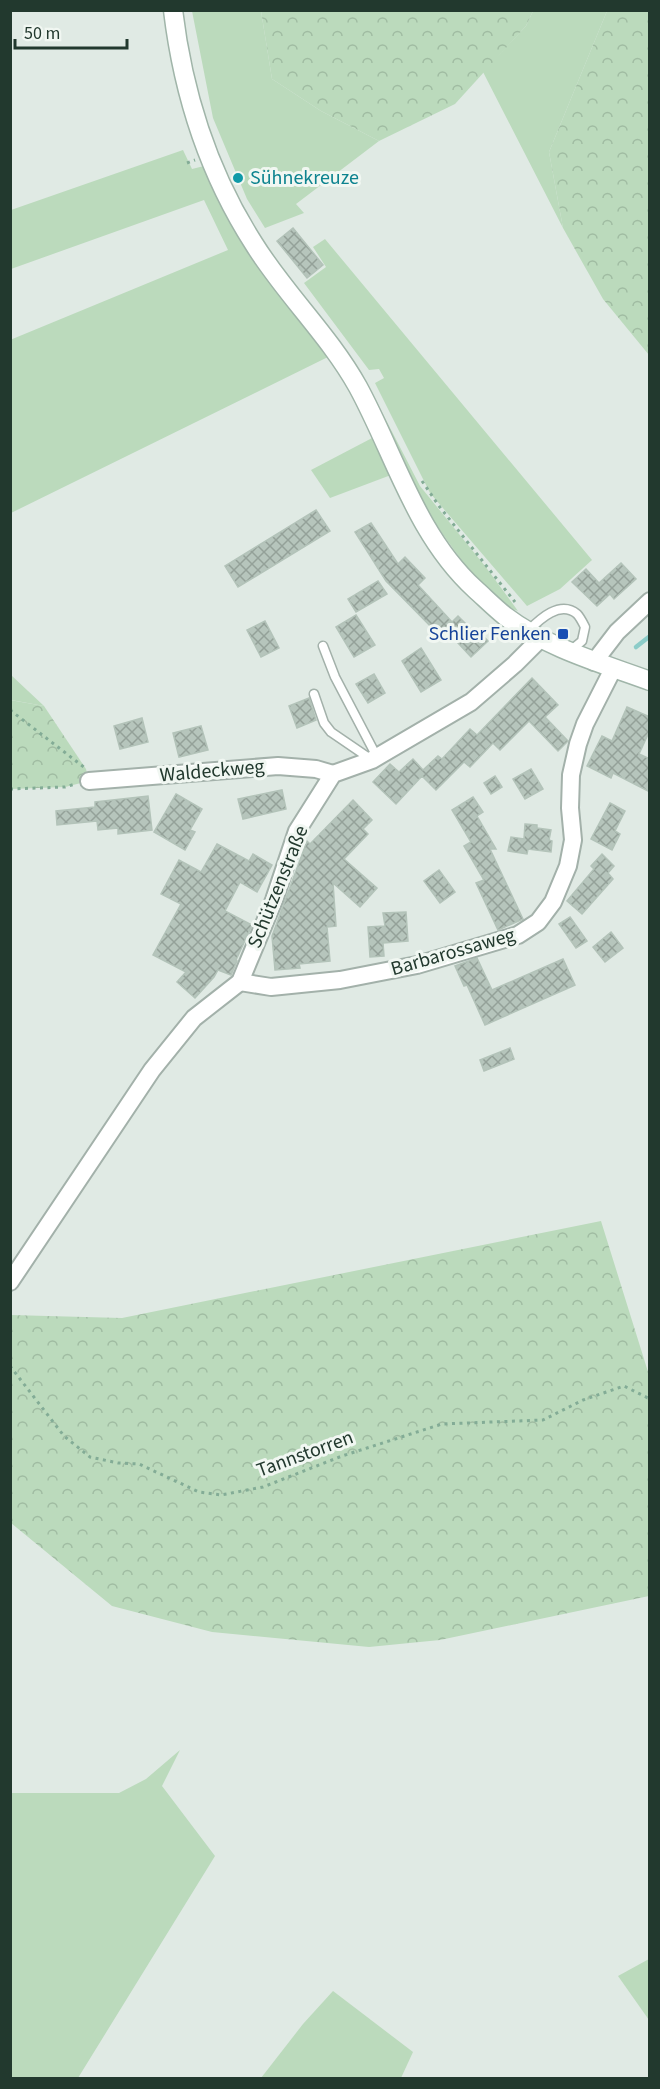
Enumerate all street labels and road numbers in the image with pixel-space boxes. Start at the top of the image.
street label: Waldeckweg [159,752,265,790]
street label: Schützenstraße [241,821,315,953]
street label: Barbarossaweg [388,921,518,983]
street label: Tannstorren [253,1424,357,1484]

